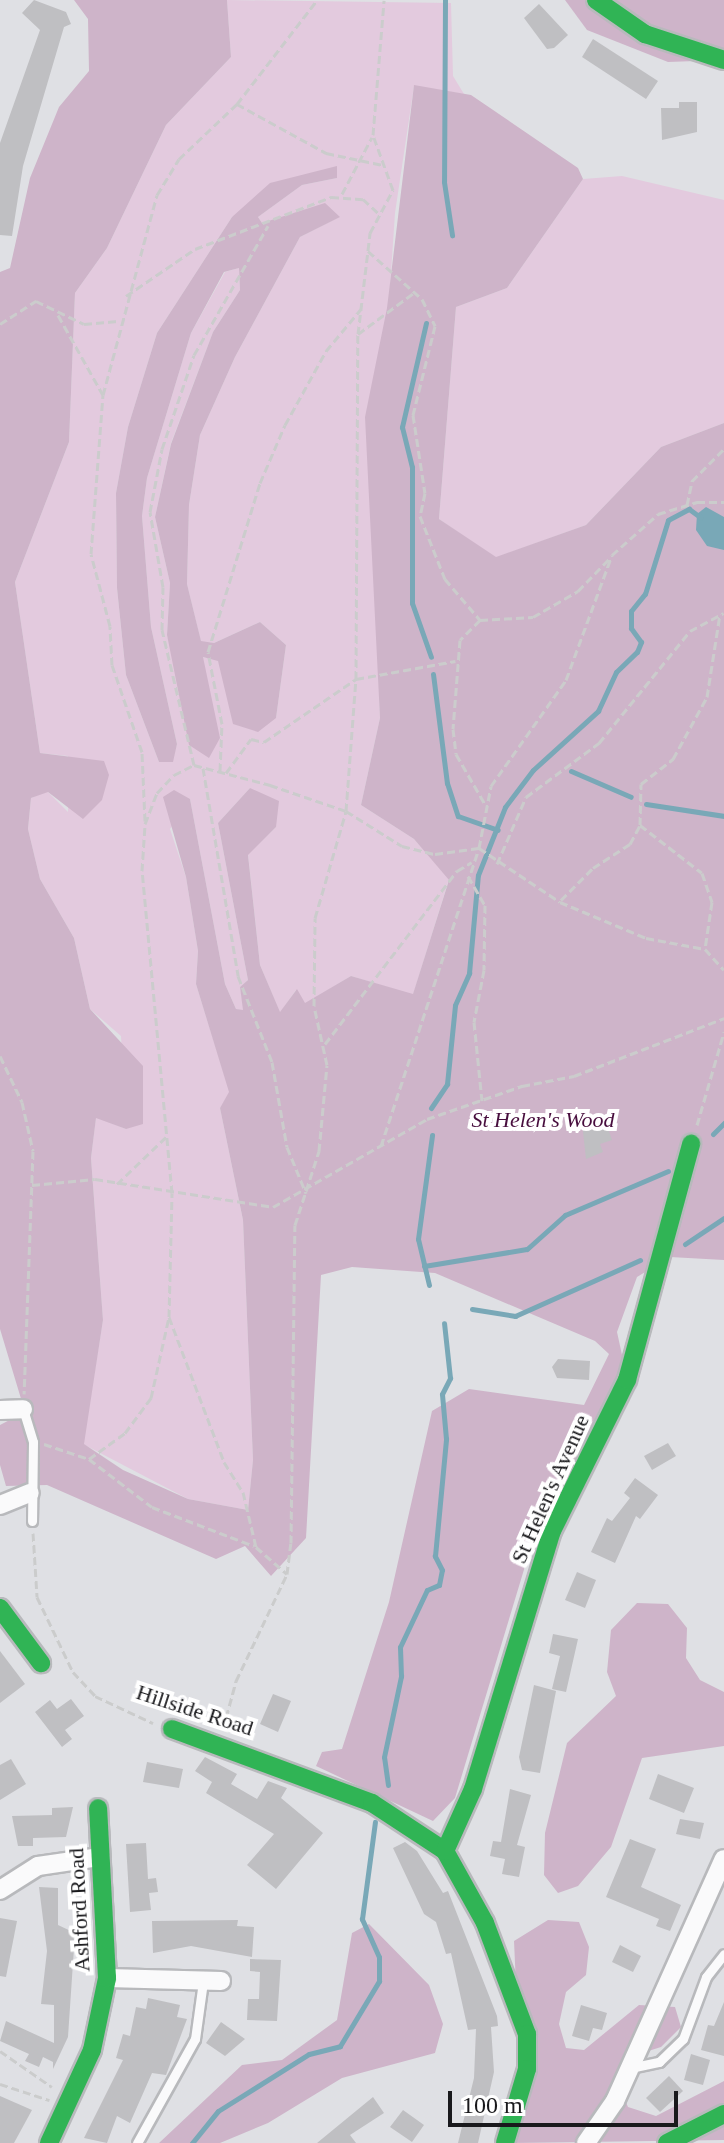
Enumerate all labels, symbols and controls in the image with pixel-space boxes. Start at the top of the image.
park label: St Helen's Wood [471,1107,615,1133]
street label: St Helen's Avenue [505,1410,595,1568]
street label: Hillside Road [133,1679,257,1741]
street label: Ashford Road [63,1847,95,1973]
scale bar [452,2075,682,2125]
text: 100 m [462,2092,523,2118]

